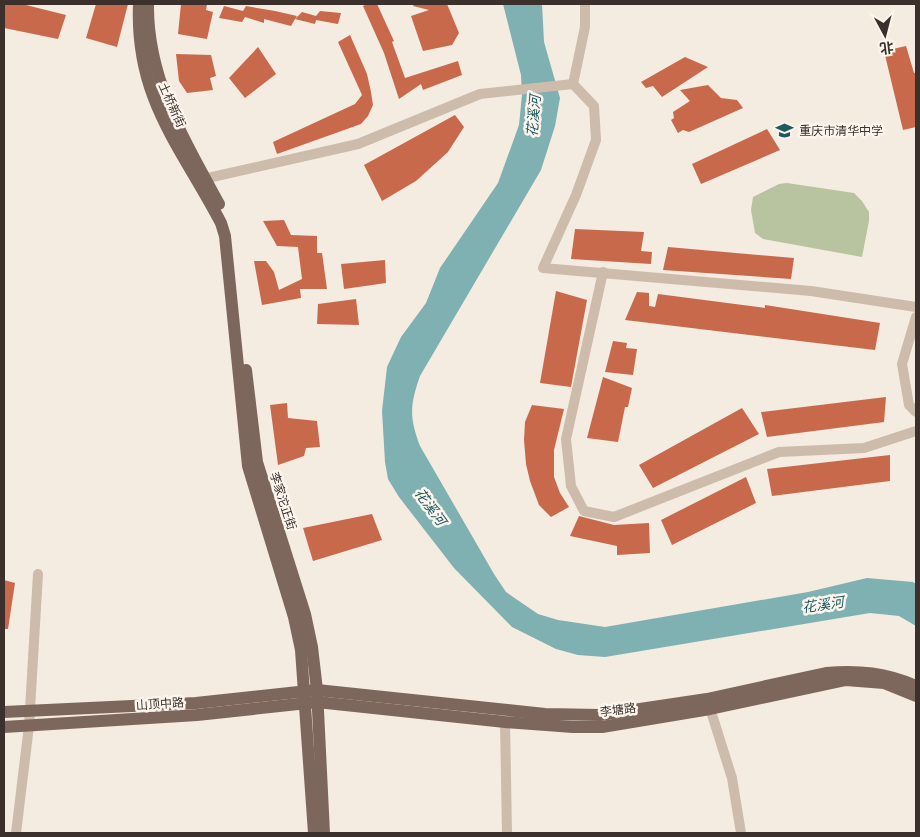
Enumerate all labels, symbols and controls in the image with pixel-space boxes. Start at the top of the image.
north arrow [860,10,910,60]
text: 北 [878,37,895,58]
street label: 土桥新街 [155,80,189,130]
water label: 花溪河 [523,91,546,138]
school or university icon: 重庆市清华中学 [775,121,795,141]
place label: 重庆市清华中学 [799,123,883,139]
street label: 李家沱正街 [266,470,300,532]
water label: 花溪河 [410,484,452,532]
water label: 花溪河 [801,592,848,617]
street label: 山顶中路 [135,694,185,714]
street label: 李塘路 [599,700,637,720]

